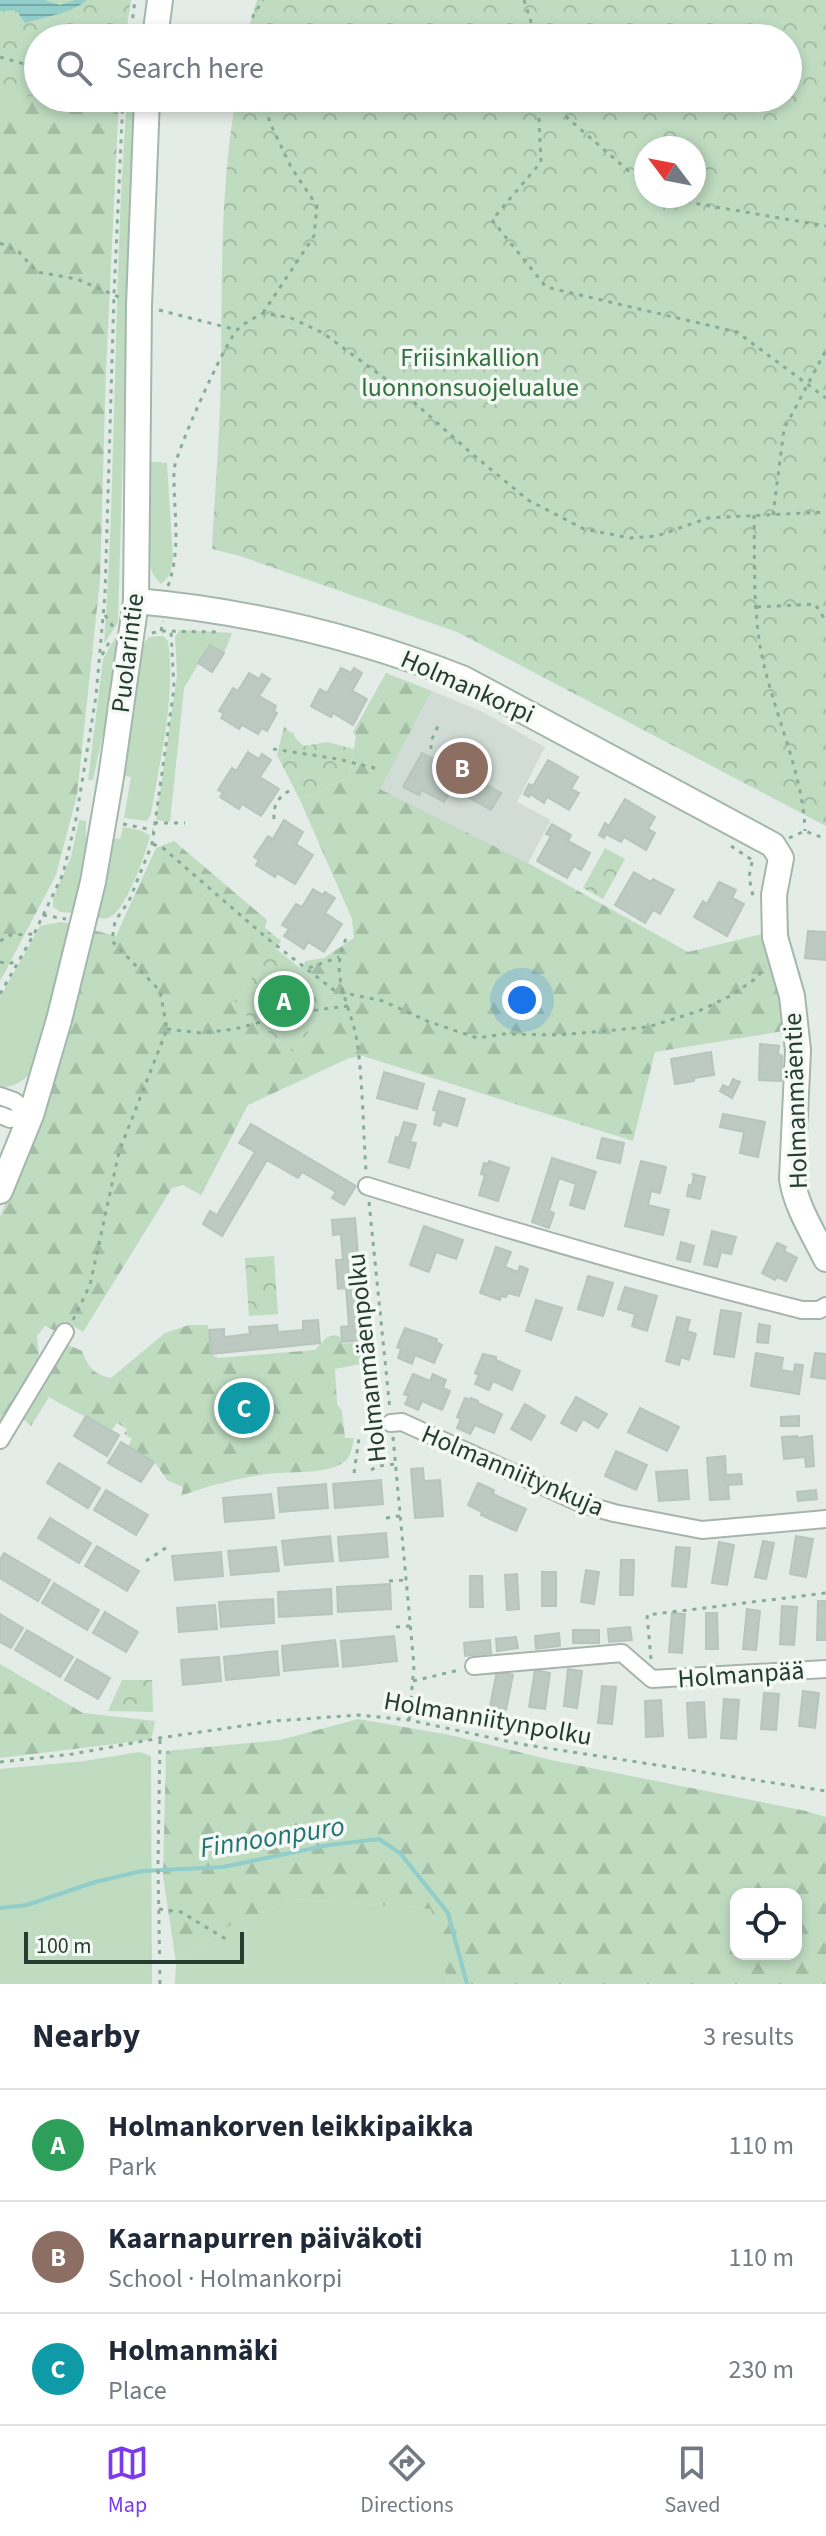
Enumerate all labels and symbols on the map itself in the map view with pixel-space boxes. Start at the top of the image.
north arrow [634,136,706,208]
park label: Friisinkallion luonnonsuojelualue [361,339,579,406]
street label: Puolarintie [102,591,153,715]
street label: Holmankorpi [395,640,541,732]
pin: B [436,738,488,798]
pin: A [258,971,310,1031]
your location [502,980,542,1020]
street label: Holmanmäentie [774,1012,817,1190]
street label: Holmanmäenpolku [337,1252,396,1464]
pin: C [218,1378,270,1438]
street label: Holmanniitynkuja [416,1415,610,1526]
street label: Holmanpää [676,1652,806,1697]
street label: Holmanniitynpolku [381,1682,595,1755]
water label: Finnoonpuro [197,1806,347,1868]
scale bar [24,1928,244,1964]

